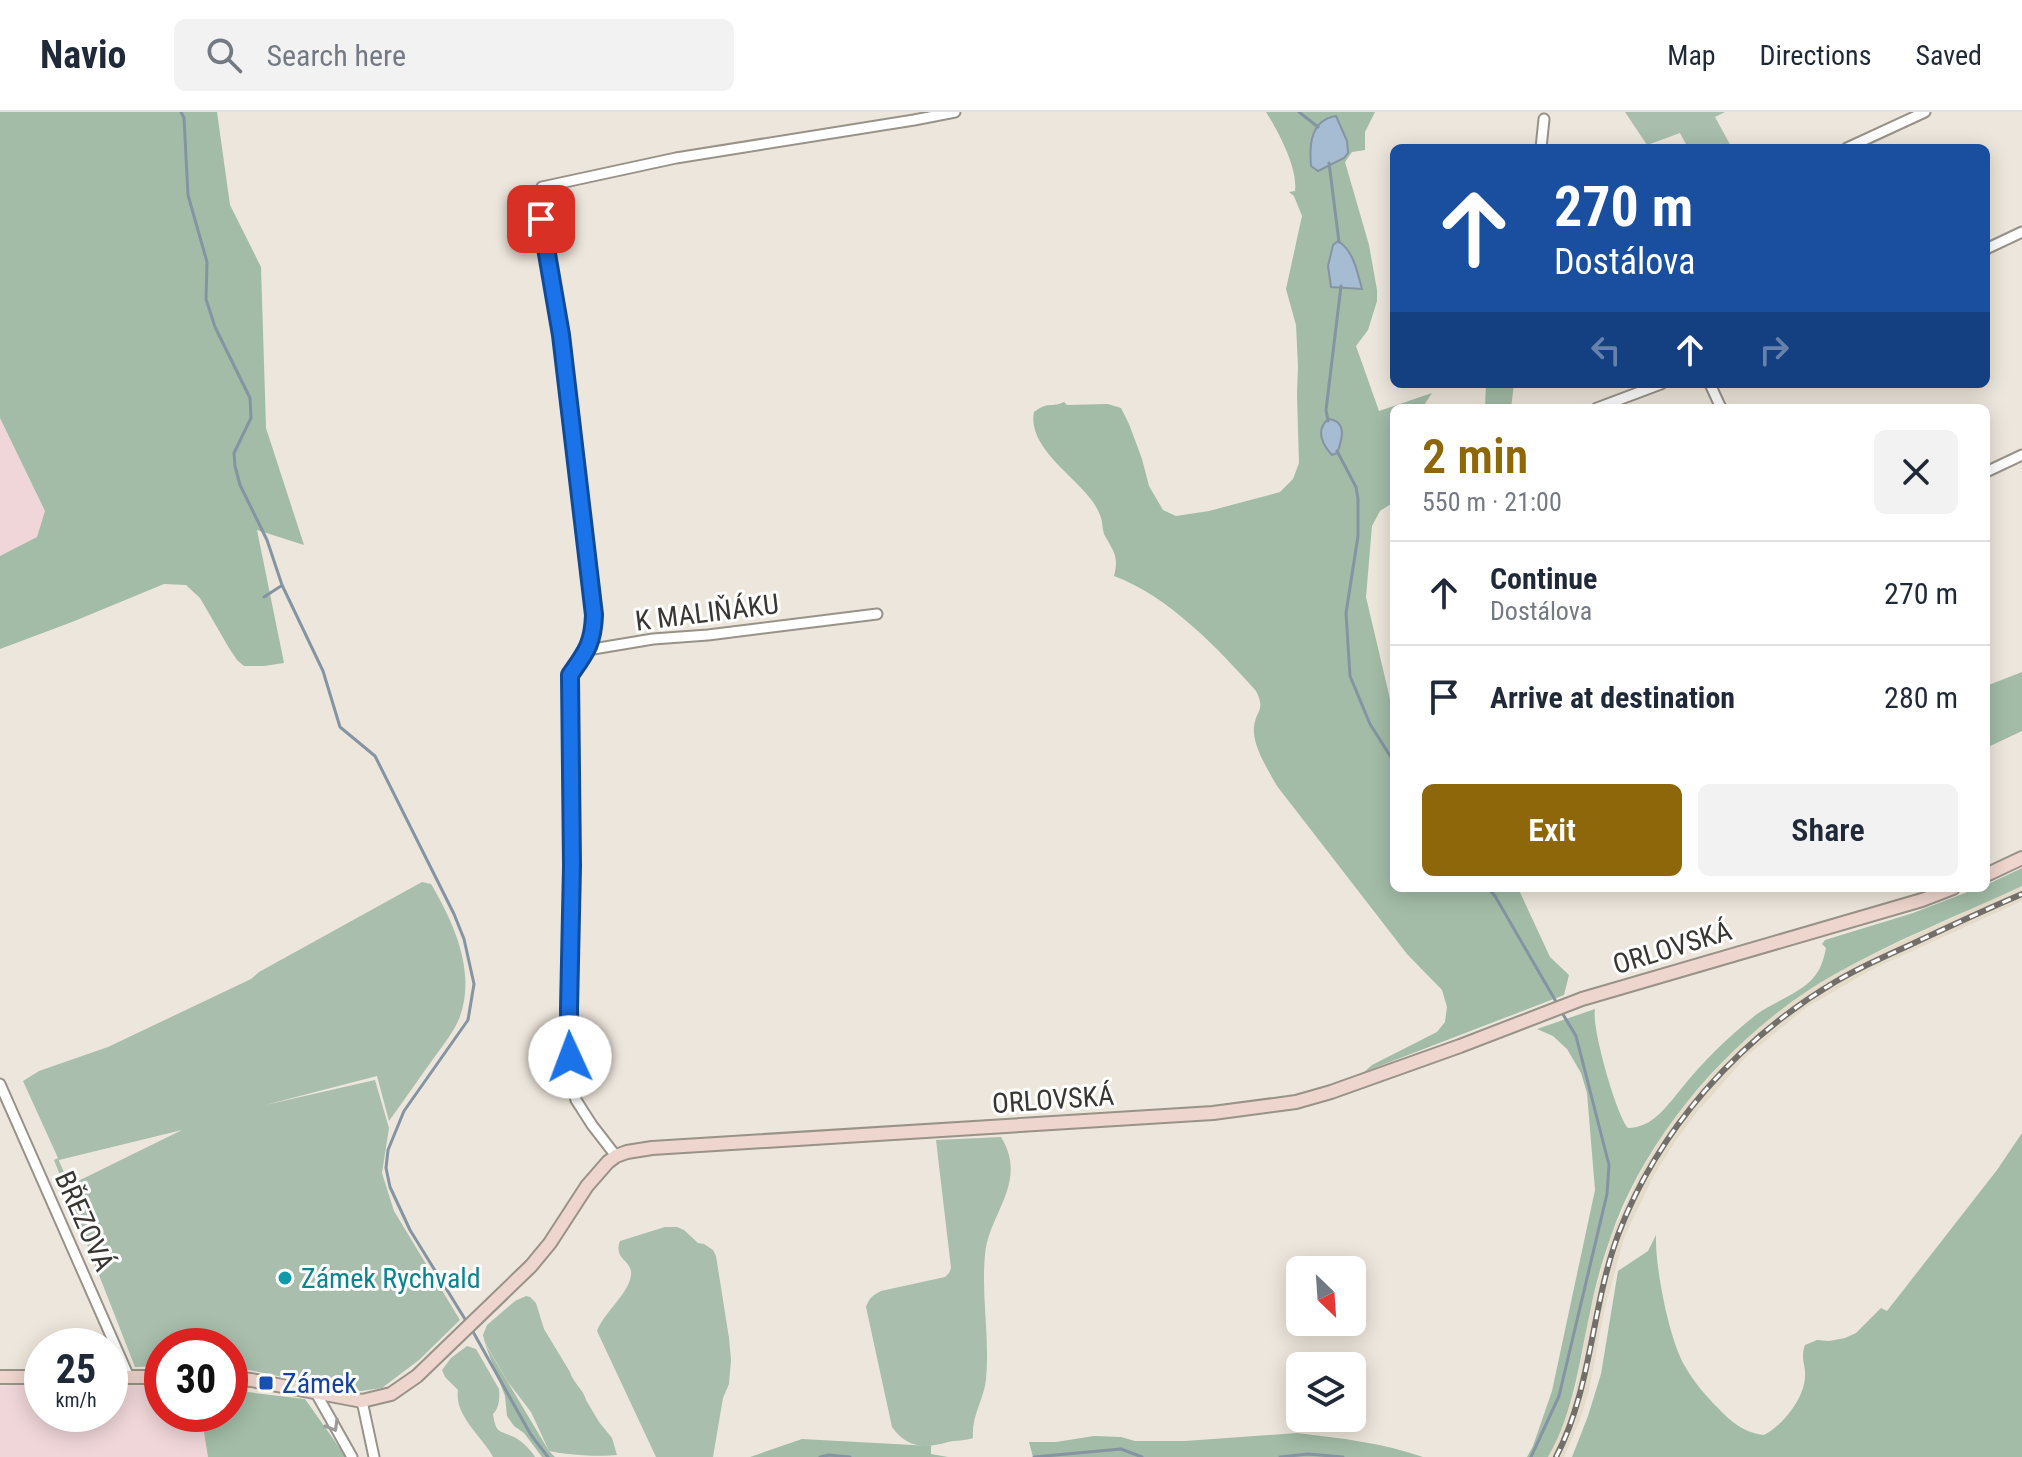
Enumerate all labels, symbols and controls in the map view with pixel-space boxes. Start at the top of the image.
search box [174,19,734,91]
text: Navio [40,33,126,77]
icon: search [202,33,246,77]
text: Search here [266,38,406,73]
text: Map [1667,39,1716,72]
text: Directions [1760,39,1871,72]
text: Saved [1915,39,1982,72]
text: 270 m [1554,174,1693,240]
icon: ahead [1422,176,1526,280]
pin [507,185,575,253]
icon: arrive [519,197,563,241]
text: Dostálova [1554,241,1695,283]
icon: left [1584,328,1628,372]
icon: ahead [1668,328,1712,372]
icon: right [1752,328,1796,372]
text: 2 min [1422,428,1528,485]
button: close [1874,430,1958,514]
text: 550 m · 21:00 [1422,487,1562,517]
text: Continue [1490,561,1597,596]
icon: ahead [1422,571,1466,615]
text: 270 m [1884,576,1958,611]
street label: K MALIŇÁKU [633,587,781,638]
text: Dostálova [1490,596,1592,626]
icon: arrive [1422,675,1466,719]
text: Arrive at destination [1490,680,1735,715]
text: 280 m [1884,680,1958,715]
button: Exit [1422,784,1682,876]
button: Share [1698,784,1958,876]
street label: ORLOVSKÁ [1609,914,1735,981]
position arrow [528,1015,612,1099]
street label: ORLOVSKÁ [991,1079,1115,1120]
street label: BŘEZOVÁ [48,1166,121,1276]
north arrow [1286,1256,1366,1336]
map controls [1286,1256,1366,1432]
place label: Zámek Rychvald [301,1262,481,1295]
marker: Zámek Rychvald [276,1269,294,1287]
speed limit sign: 30 [144,1328,248,1432]
text: 25 [56,1346,96,1393]
button: layers [1286,1352,1366,1432]
place label: Zámek [282,1367,357,1400]
marker: Zámek [257,1374,275,1392]
text: km/h [55,1388,97,1412]
one-way arrow [323,1417,339,1431]

